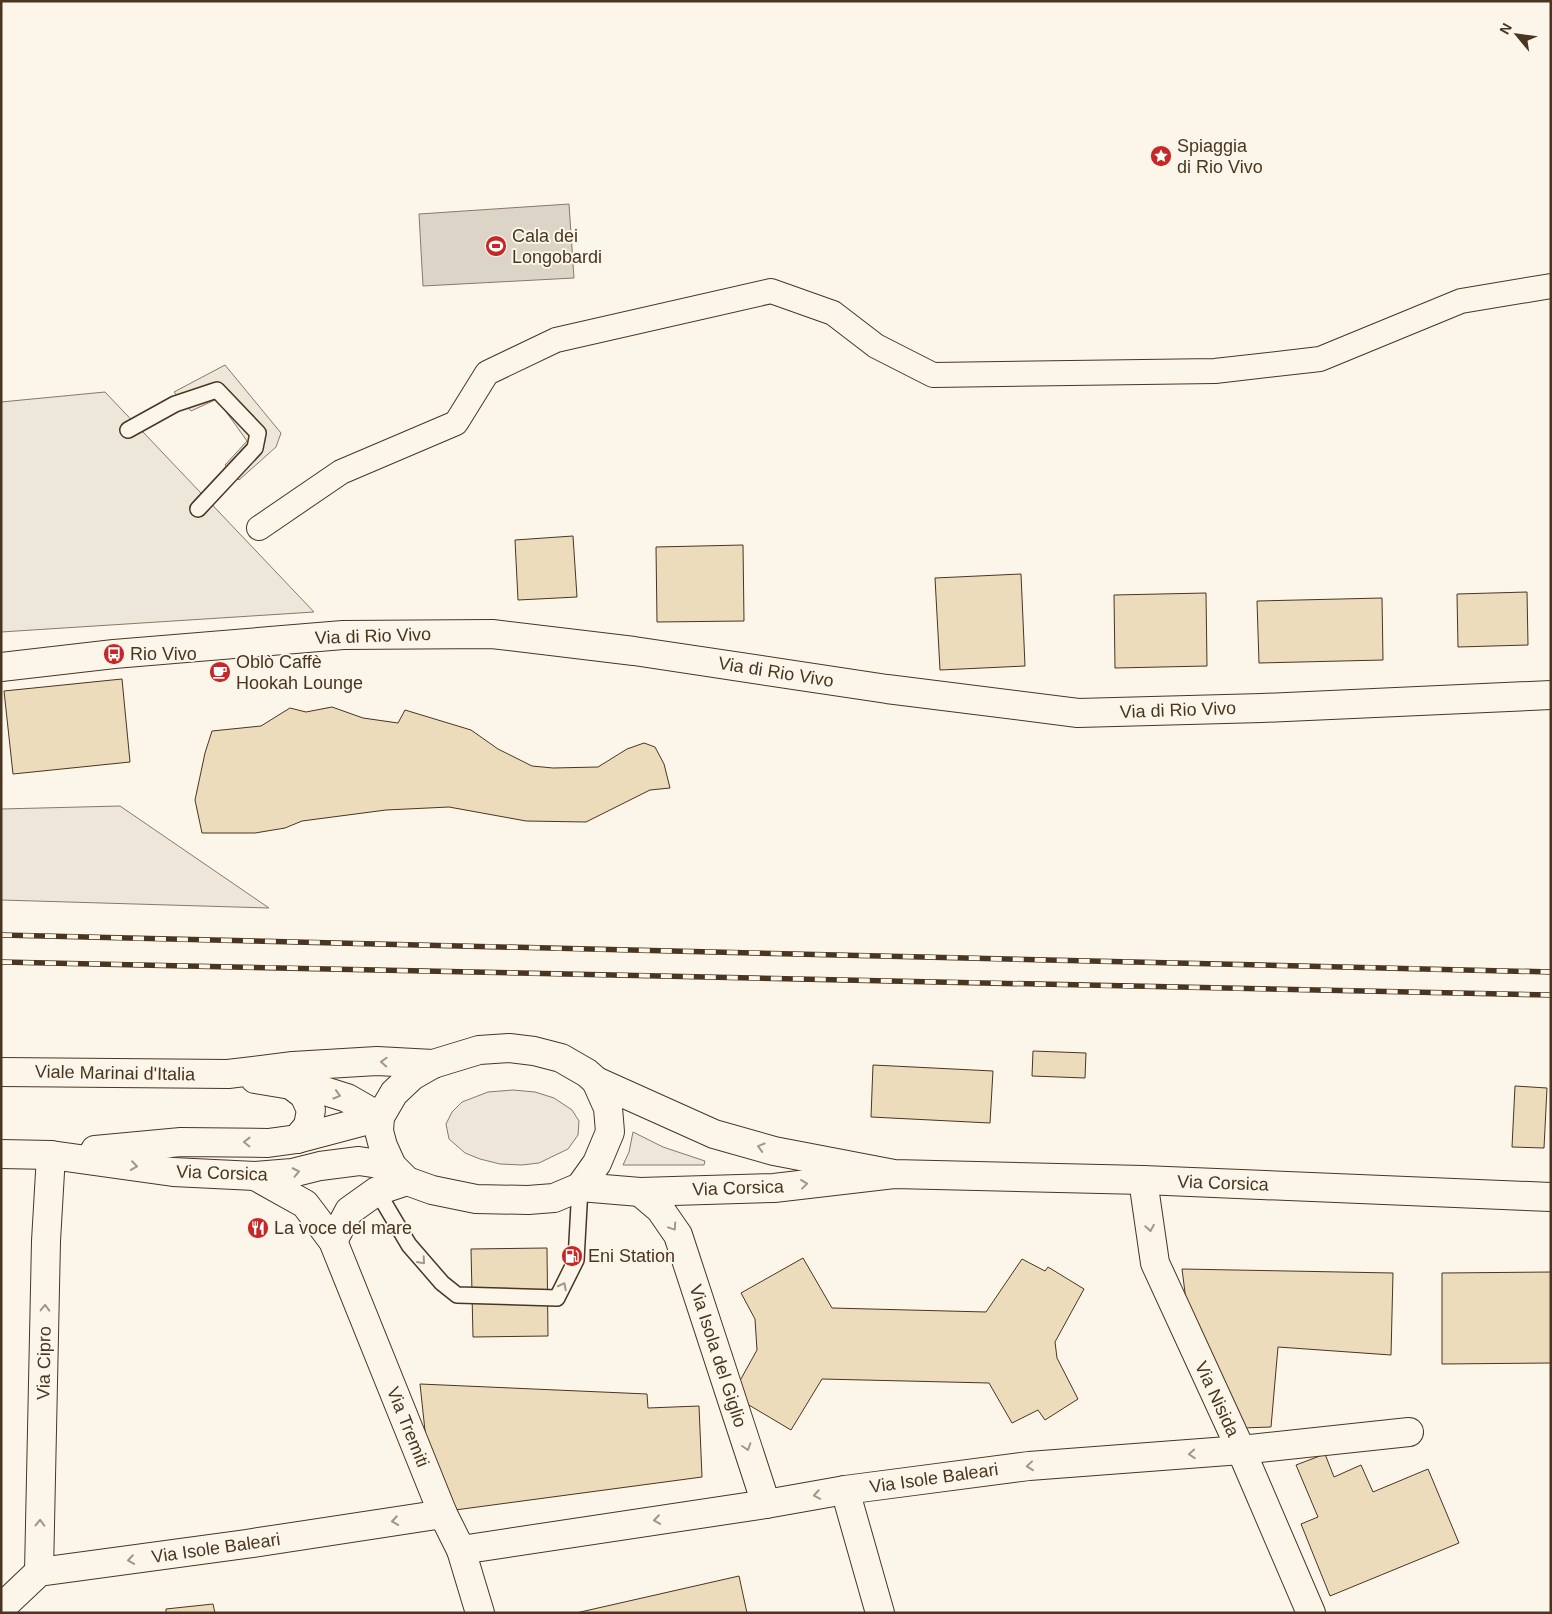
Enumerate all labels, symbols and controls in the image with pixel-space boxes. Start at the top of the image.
north arrow [1492,10,1542,60]
text: N [1496,20,1515,37]
place label: Spiaggia di Rio Vivo [1177,136,1263,177]
place icon: Spiaggia di Rio Vivo [1149,144,1173,168]
place label: Cala dei Longobardi [512,226,602,267]
sports icon: Cala dei Longobardi [484,234,508,258]
street label: Via di Rio Vivo [314,624,432,648]
bus stop icon: Rio Vivo [102,642,126,666]
place label: Rio Vivo [130,644,197,664]
place label: Oblò Caffè Hookah Lounge [236,652,363,693]
street label: Via di Rio Vivo [717,653,835,691]
cafe icon: Oblò Caffè Hookah Lounge [208,660,232,684]
street label: Via di Rio Vivo [1119,698,1237,722]
one-way arrow [380,1056,388,1067]
street label: Viale Marinai d'Italia [35,1062,196,1084]
one-way arrow [333,1089,341,1099]
one-way arrow [242,1137,250,1147]
one-way arrow [757,1143,765,1153]
one-way arrow [131,1160,139,1171]
street label: Via Corsica [176,1161,269,1185]
one-way arrow [291,1167,300,1177]
street label: Via Corsica [1177,1171,1270,1195]
street label: Via Corsica [692,1176,785,1200]
one-way arrow [800,1179,808,1190]
restaurant icon: La voce del mare [246,1216,270,1240]
place label: La voce del mare [274,1218,412,1238]
one-way arrow [666,1222,676,1231]
one-way arrow [1144,1224,1155,1232]
fuel station icon: Eni Station [560,1244,584,1268]
place label: Eni Station [588,1246,675,1266]
one-way arrow [417,1255,426,1264]
one-way arrow [557,1282,567,1291]
street label: Via Isola del Giglio [686,1282,750,1430]
one-way arrow [40,1304,50,1312]
street label: Via Cipro [33,1326,55,1400]
street label: Via Nisida [1191,1358,1244,1441]
street label: Via Tremiti [383,1384,433,1470]
one-way arrow [742,1443,752,1451]
one-way arrow [1188,1448,1196,1459]
street label: Via Isole Baleari [868,1459,1000,1497]
one-way arrow [1026,1460,1034,1471]
one-way arrow [813,1489,822,1500]
one-way arrow [652,1515,661,1525]
one-way arrow [391,1516,400,1526]
one-way arrow [35,1519,45,1526]
street label: Via Isole Baleari [150,1529,282,1567]
one-way arrow [126,1554,135,1564]

